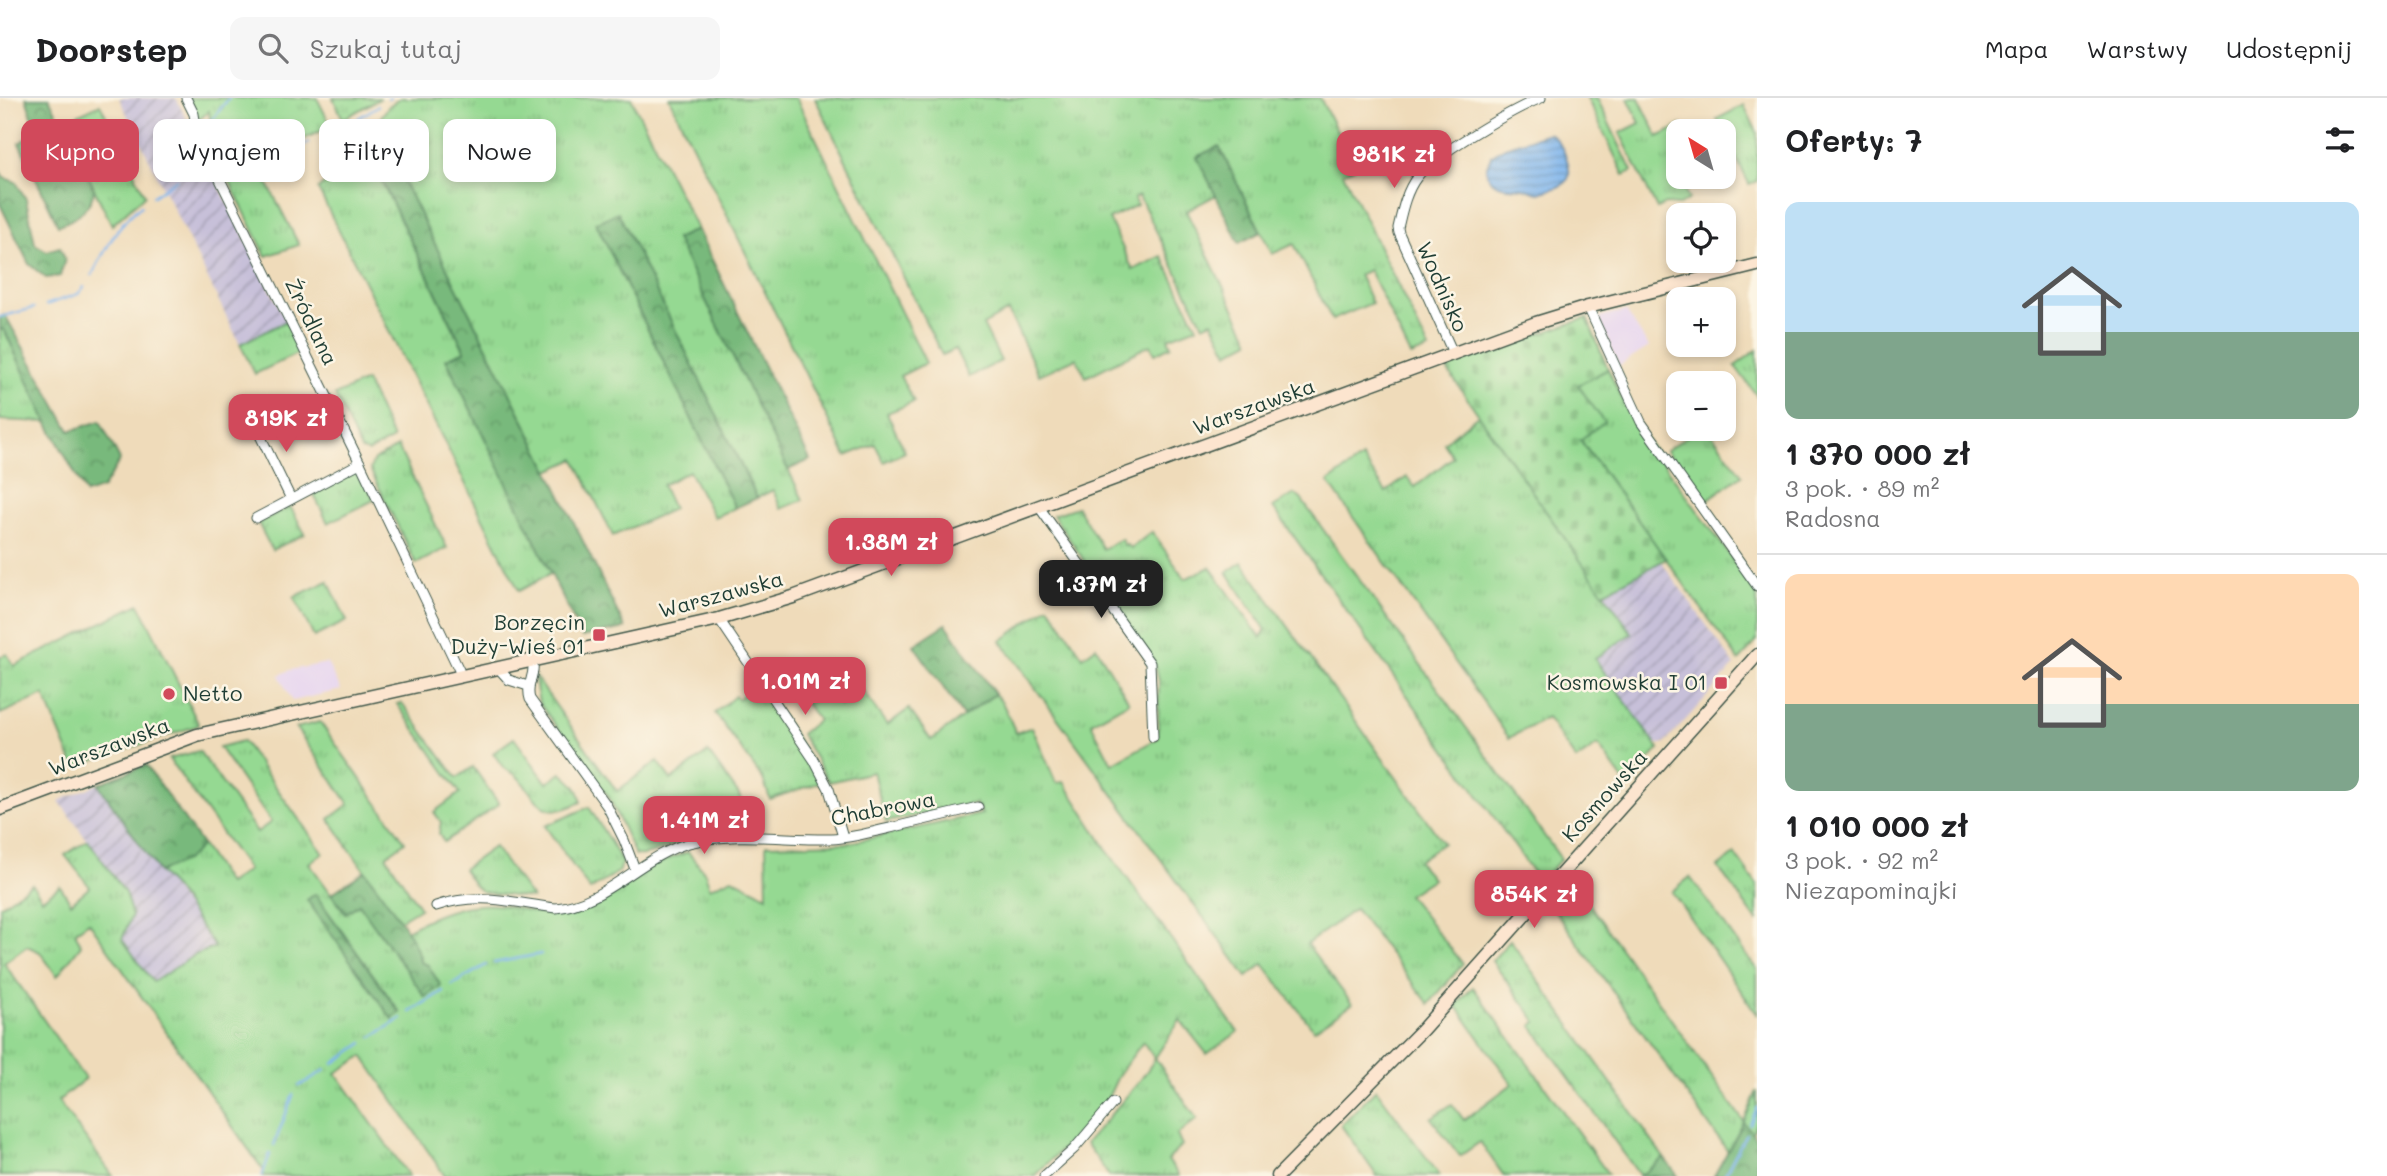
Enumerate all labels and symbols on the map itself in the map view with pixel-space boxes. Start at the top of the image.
north arrow [1666,119,1736,189]
pin: 981K zł [1329,130,1459,190]
street label: Wodnisko [1411,237,1475,336]
street label: Źródlana [280,273,345,369]
street label: Warszawska [1189,371,1318,440]
pin: 819K zł [221,394,351,454]
pin: 1.38M zł [819,518,963,578]
pin: 1.37M zł [1029,560,1173,620]
street label: Warszawska [655,564,786,623]
place label: Borzęcin Duży-Wieś 01 [450,608,585,659]
marker: Borzęcin Duży-Wieś 01 [591,627,607,643]
pin: 1.01M zł [733,658,877,717]
place label: Kosmowska I 01 [1547,668,1707,695]
marker: Kosmowska I 01 [1713,675,1729,691]
place label: Netto [183,679,242,706]
marker: Netto [161,686,177,702]
street label: Warszawska [44,710,173,781]
street label: Kosmowska [1555,743,1653,847]
street label: Chabrowa [828,784,937,831]
pin: 1.41M zł [632,796,776,856]
pin: 854K zł [1469,870,1599,930]

